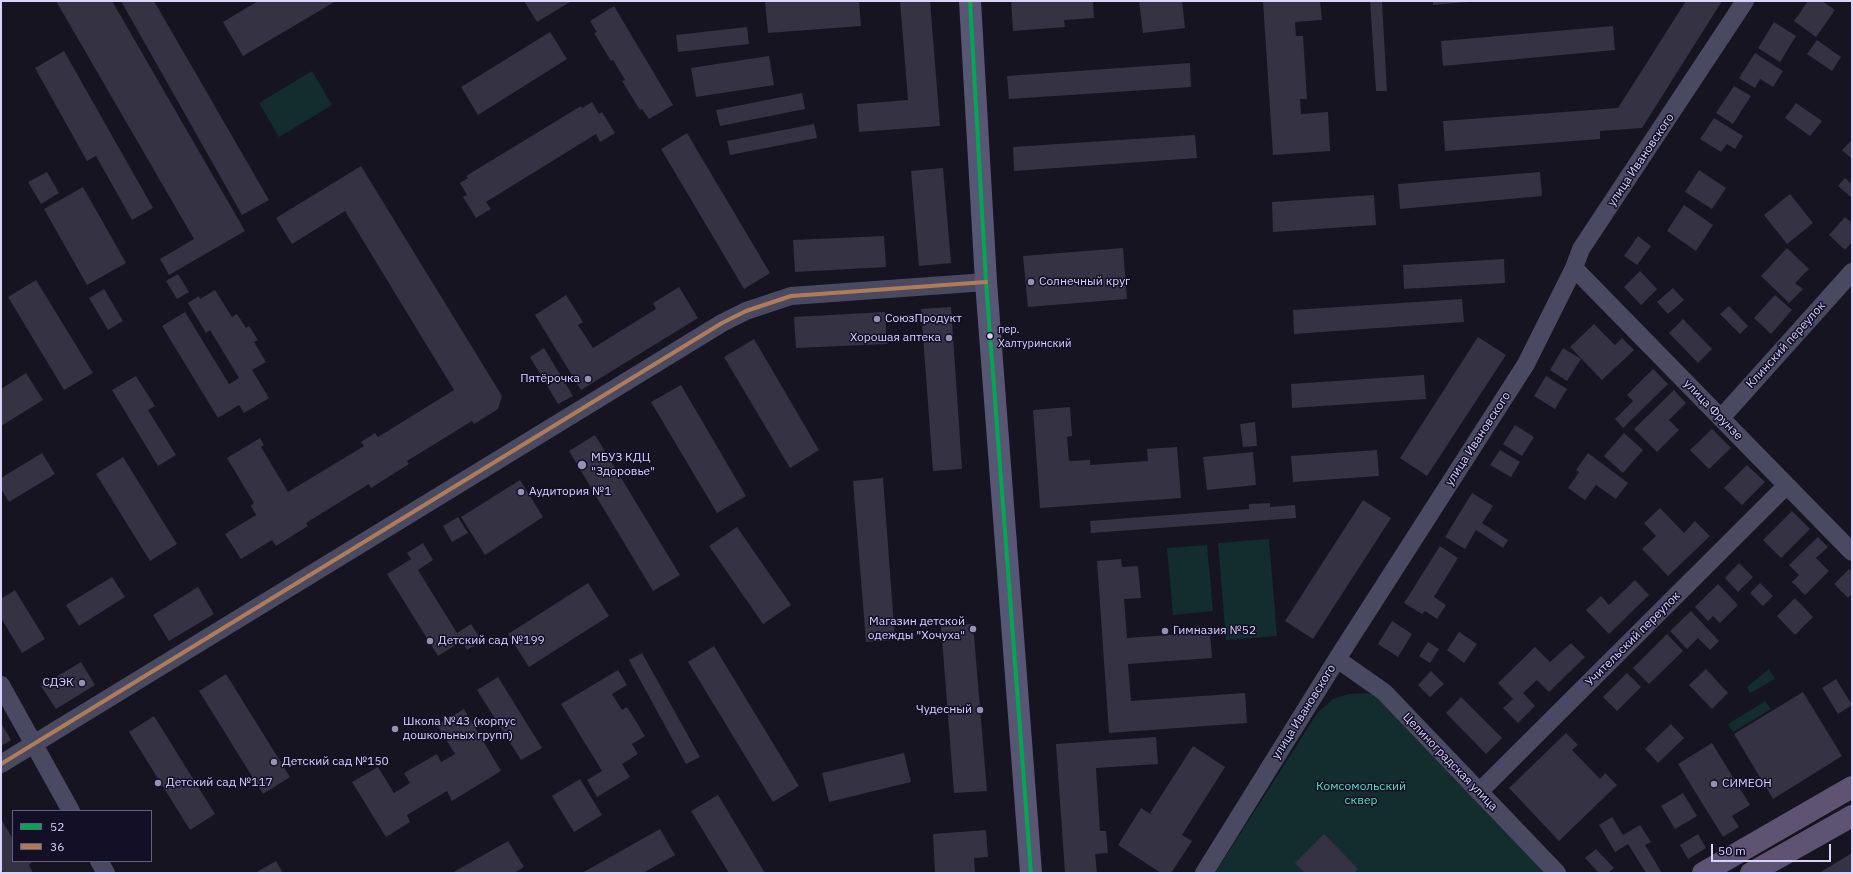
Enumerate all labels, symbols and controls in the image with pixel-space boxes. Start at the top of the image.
street label: улица Ивановского [1605,111,1677,209]
place label: Солнечный круг [1039,275,1130,289]
marker: Солнечный круг [1026,277,1036,287]
street label: Клинский переулок [1743,299,1829,391]
place label: СоюзПродукт [885,312,962,326]
marker: СоюзПродукт [872,314,882,324]
place label: пер. Халтуринский [998,323,1071,349]
place label: Хорошая аптека [850,331,941,345]
marker: пер. Халтуринский [985,331,995,341]
marker: Хорошая аптека [944,333,954,343]
place label: Пятёрочка [520,372,580,386]
marker: Пятёрочка [583,374,593,384]
street label: улица Фрунзе [1680,377,1746,443]
street label: улица Ивановского [1442,389,1514,489]
place label: МБУЗ КДЦ "Здоровье" [591,451,655,479]
marker: МБУЗ КДЦ "Здоровье" [576,459,588,471]
place label: Аудитория №1 [529,485,612,499]
marker: Аудитория №1 [516,487,526,497]
street label: Учительский переулок [1583,589,1683,689]
place label: Магазин детской одежды "Хочуха" [868,615,965,643]
marker: Магазин детской одежды "Хочуха" [968,624,978,634]
place label: Гимназия №52 [1173,624,1256,638]
marker: Гимназия №52 [1160,626,1170,636]
place label: Детский сад №199 [438,634,545,648]
marker: Детский сад №199 [425,636,435,646]
street label: улица Ивановского [1269,662,1339,762]
place label: СДЭК [42,676,74,690]
marker: СДЭК [77,678,87,688]
place label: Чудесный [916,703,972,717]
marker: Чудесный [975,705,985,715]
street label: Целиноградская улица [1400,710,1500,814]
place label: Школа №43 (корпус дошкольных групп) [403,715,516,743]
marker: Школа №43 (корпус дошкольных групп) [390,724,400,734]
place label: Детский сад №150 [282,755,389,769]
marker: Детский сад №150 [269,757,279,767]
place label: Детский сад №117 [166,776,273,790]
place label: СИМЕОН [1722,777,1772,791]
marker: Детский сад №117 [153,778,163,788]
marker: СИМЕОН [1709,779,1719,789]
park label: Комсомольский сквер [1316,780,1406,808]
legend [12,810,152,862]
text: 52 [50,819,64,834]
scale bar [1713,836,1833,862]
text: 36 [50,839,64,854]
text: 50 m [1718,843,1746,858]

